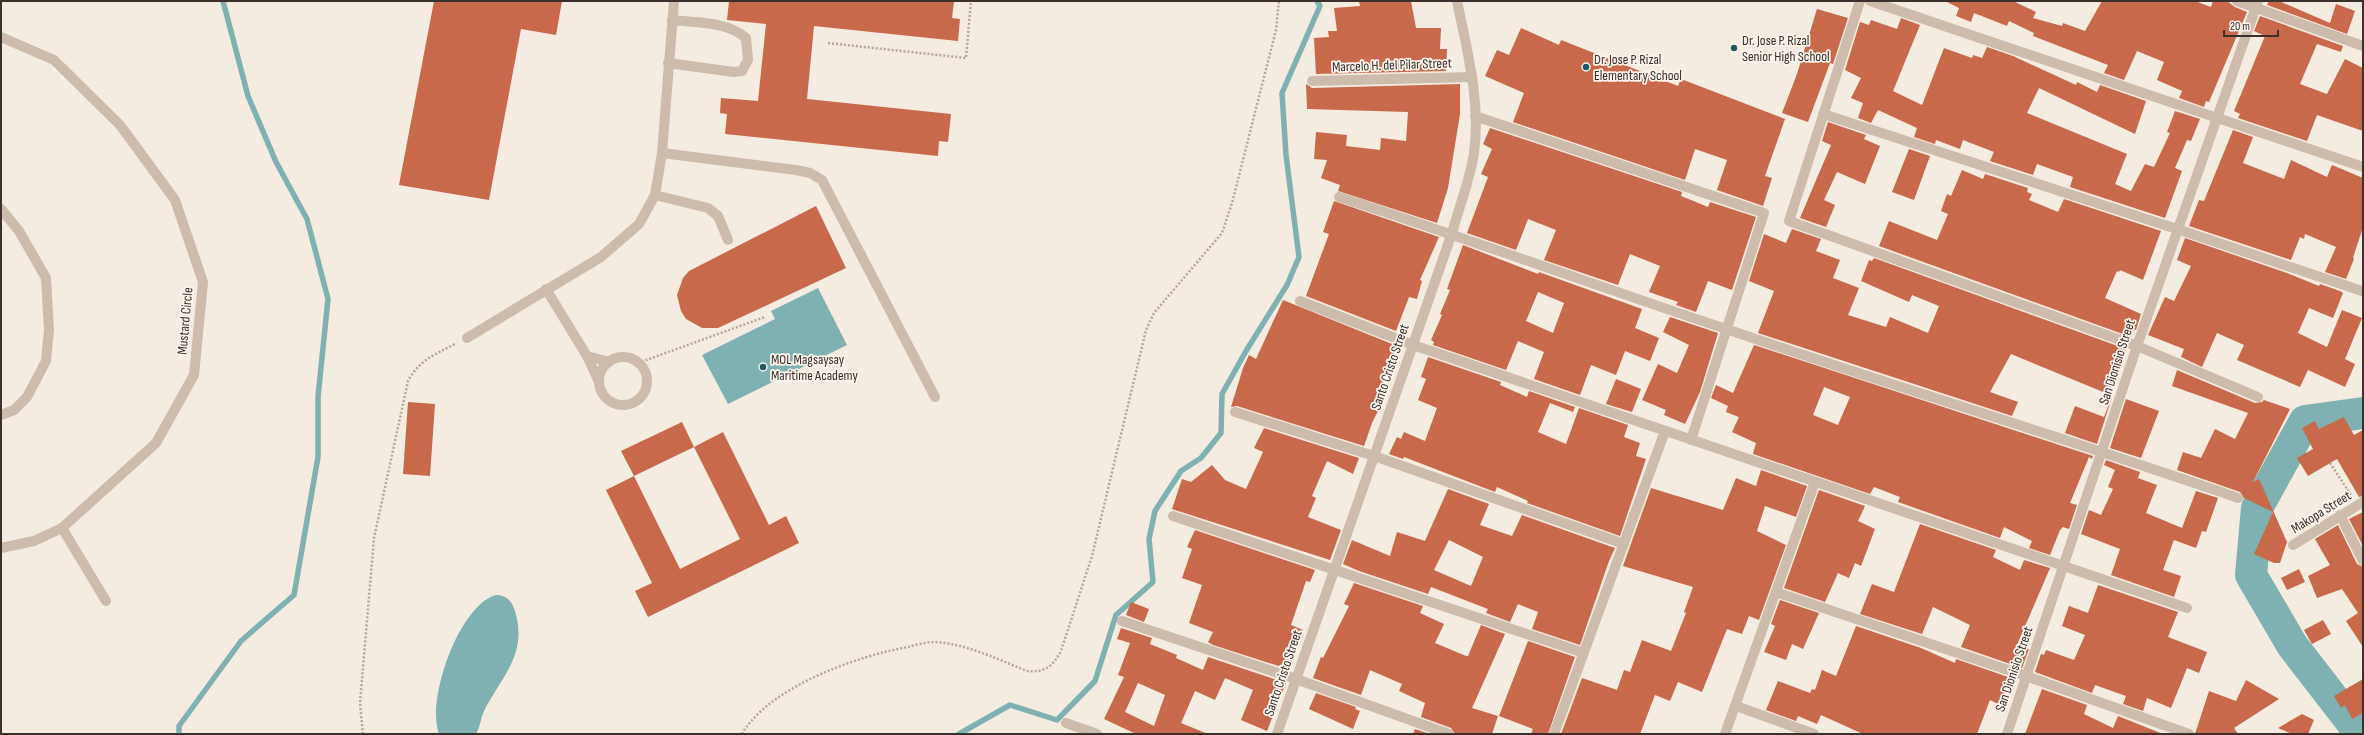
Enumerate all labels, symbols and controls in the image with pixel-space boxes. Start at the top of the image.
scale bar [2224,12,2278,38]
text: 20 m [2230,19,2250,34]
place label: Dr. Jose P. Rizal Senior High School [1742,32,1830,65]
marker: Dr. Jose P. Rizal Senior High School [1729,43,1739,53]
place label: Dr. Jose P. Rizal Elementary School [1594,51,1682,84]
street label: Marcelo H. del Pilar Street [1332,54,1452,76]
marker: Dr. Jose P. Rizal Elementary School [1581,62,1591,72]
street label: Mustard Circle [174,287,196,355]
street label: San Dionisio Street [2095,317,2139,407]
street label: Santo Cristo Street [1367,322,1413,412]
place label: MOL Magsaysay Maritime Academy [771,351,858,384]
marker: MOL Magsaysay Maritime Academy [758,362,768,372]
street label: Makopa Street [2288,487,2354,537]
street label: San Dionisio Street [1992,624,2036,714]
street label: Santo Cristo Street [1260,628,1306,718]

